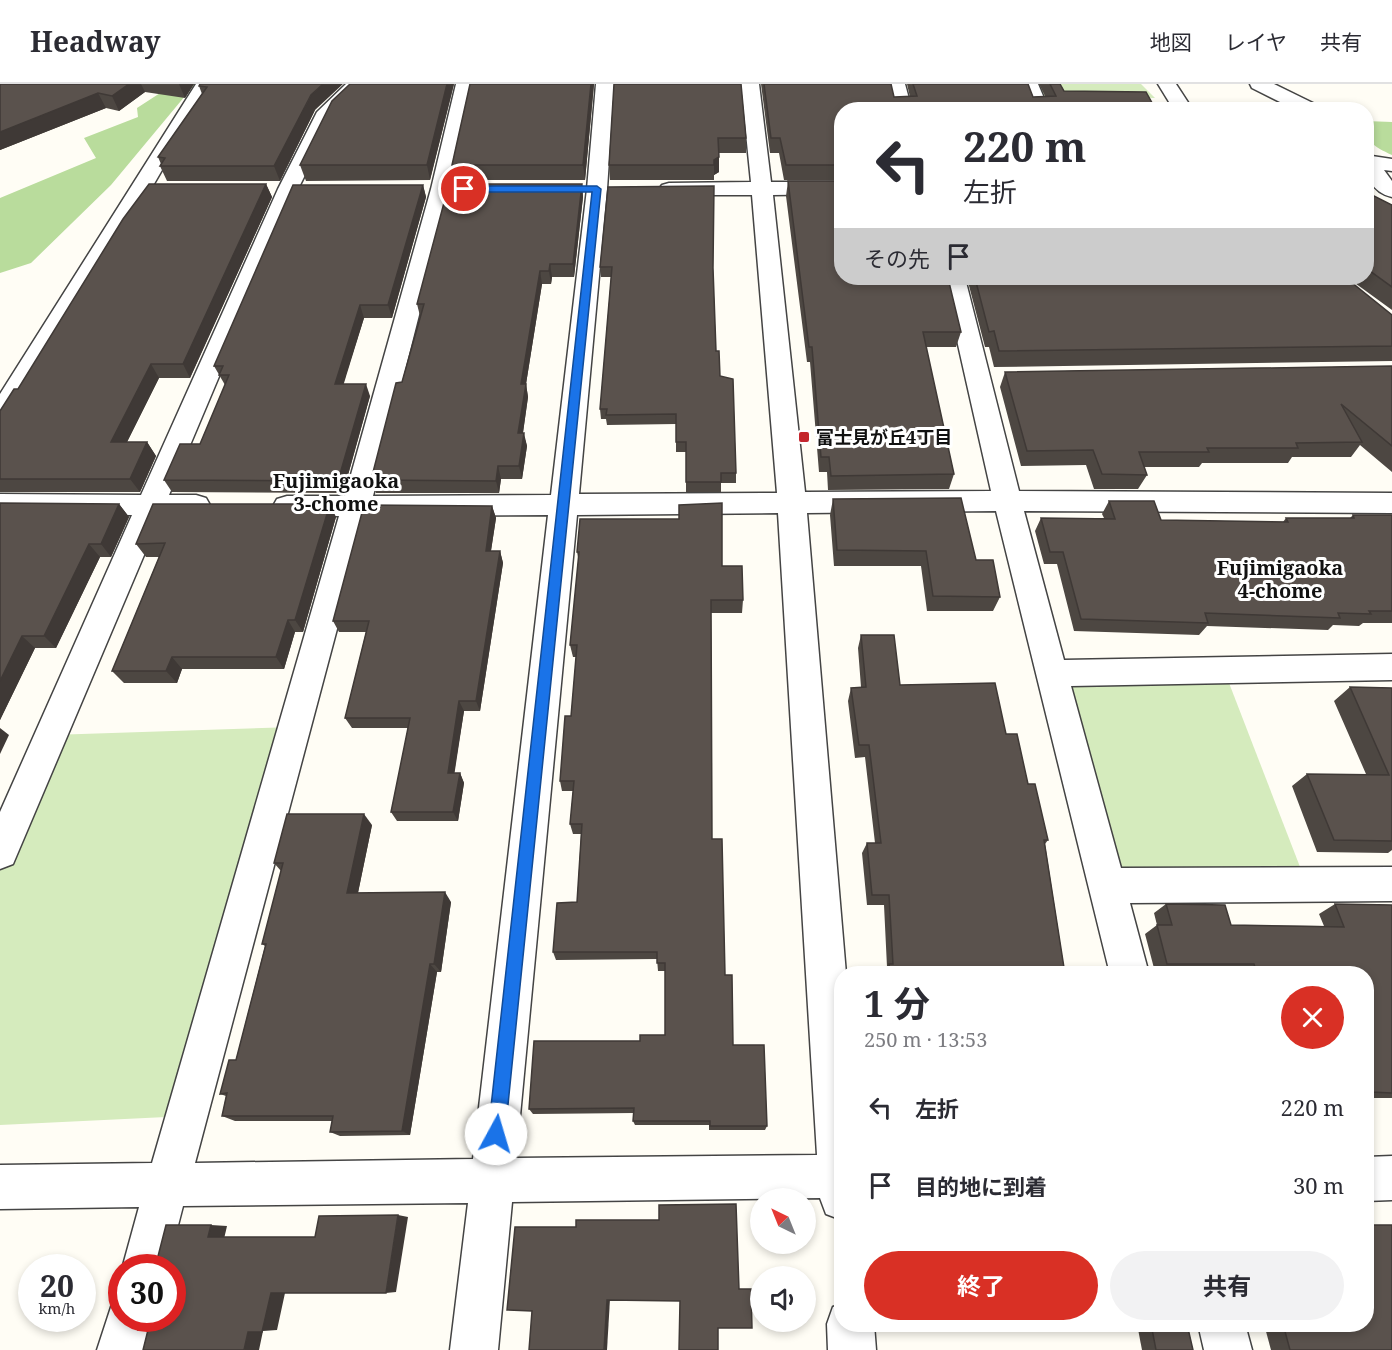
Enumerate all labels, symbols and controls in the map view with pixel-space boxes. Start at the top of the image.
text: Headway [30,22,160,60]
text: 地図 [1150,28,1192,56]
text: レイヤ [1225,28,1287,56]
text: 共有 [1320,28,1362,56]
text: 220 m [963,117,1087,174]
icon: left [864,126,942,204]
pin [438,163,489,214]
icon: arrive [447,172,480,205]
text: 左折 [963,173,1017,210]
icon: arrive [942,240,975,273]
text: その先 [864,243,930,273]
place label: 富士見が丘4丁目 [816,425,952,449]
marker: 富士見が丘4丁目 [797,430,811,444]
district label: Fujimigaoka 3-chome [273,467,399,517]
district label: Fujimigaoka 4-chome [1217,554,1343,604]
text: 1 分 [864,979,930,1028]
button: close [1281,986,1344,1049]
text: 250 m · 13:53 [864,1026,987,1053]
icon: left [864,1091,897,1124]
text: 220 m [1281,1092,1344,1122]
text: 左折 [915,1093,959,1123]
position arrow [464,1102,528,1166]
icon: arrive [864,1169,897,1202]
text: 30 m [1293,1170,1344,1200]
text: 目的地に到着 [915,1171,1047,1201]
north arrow [750,1188,816,1254]
map controls [750,1188,816,1332]
button: 終了 [864,1251,1098,1320]
button: 共有 [1110,1251,1344,1320]
speed limit sign: 30 [108,1254,186,1332]
text: 20 [40,1265,74,1306]
button: sound [750,1266,816,1332]
text: km/h [39,1298,75,1318]

